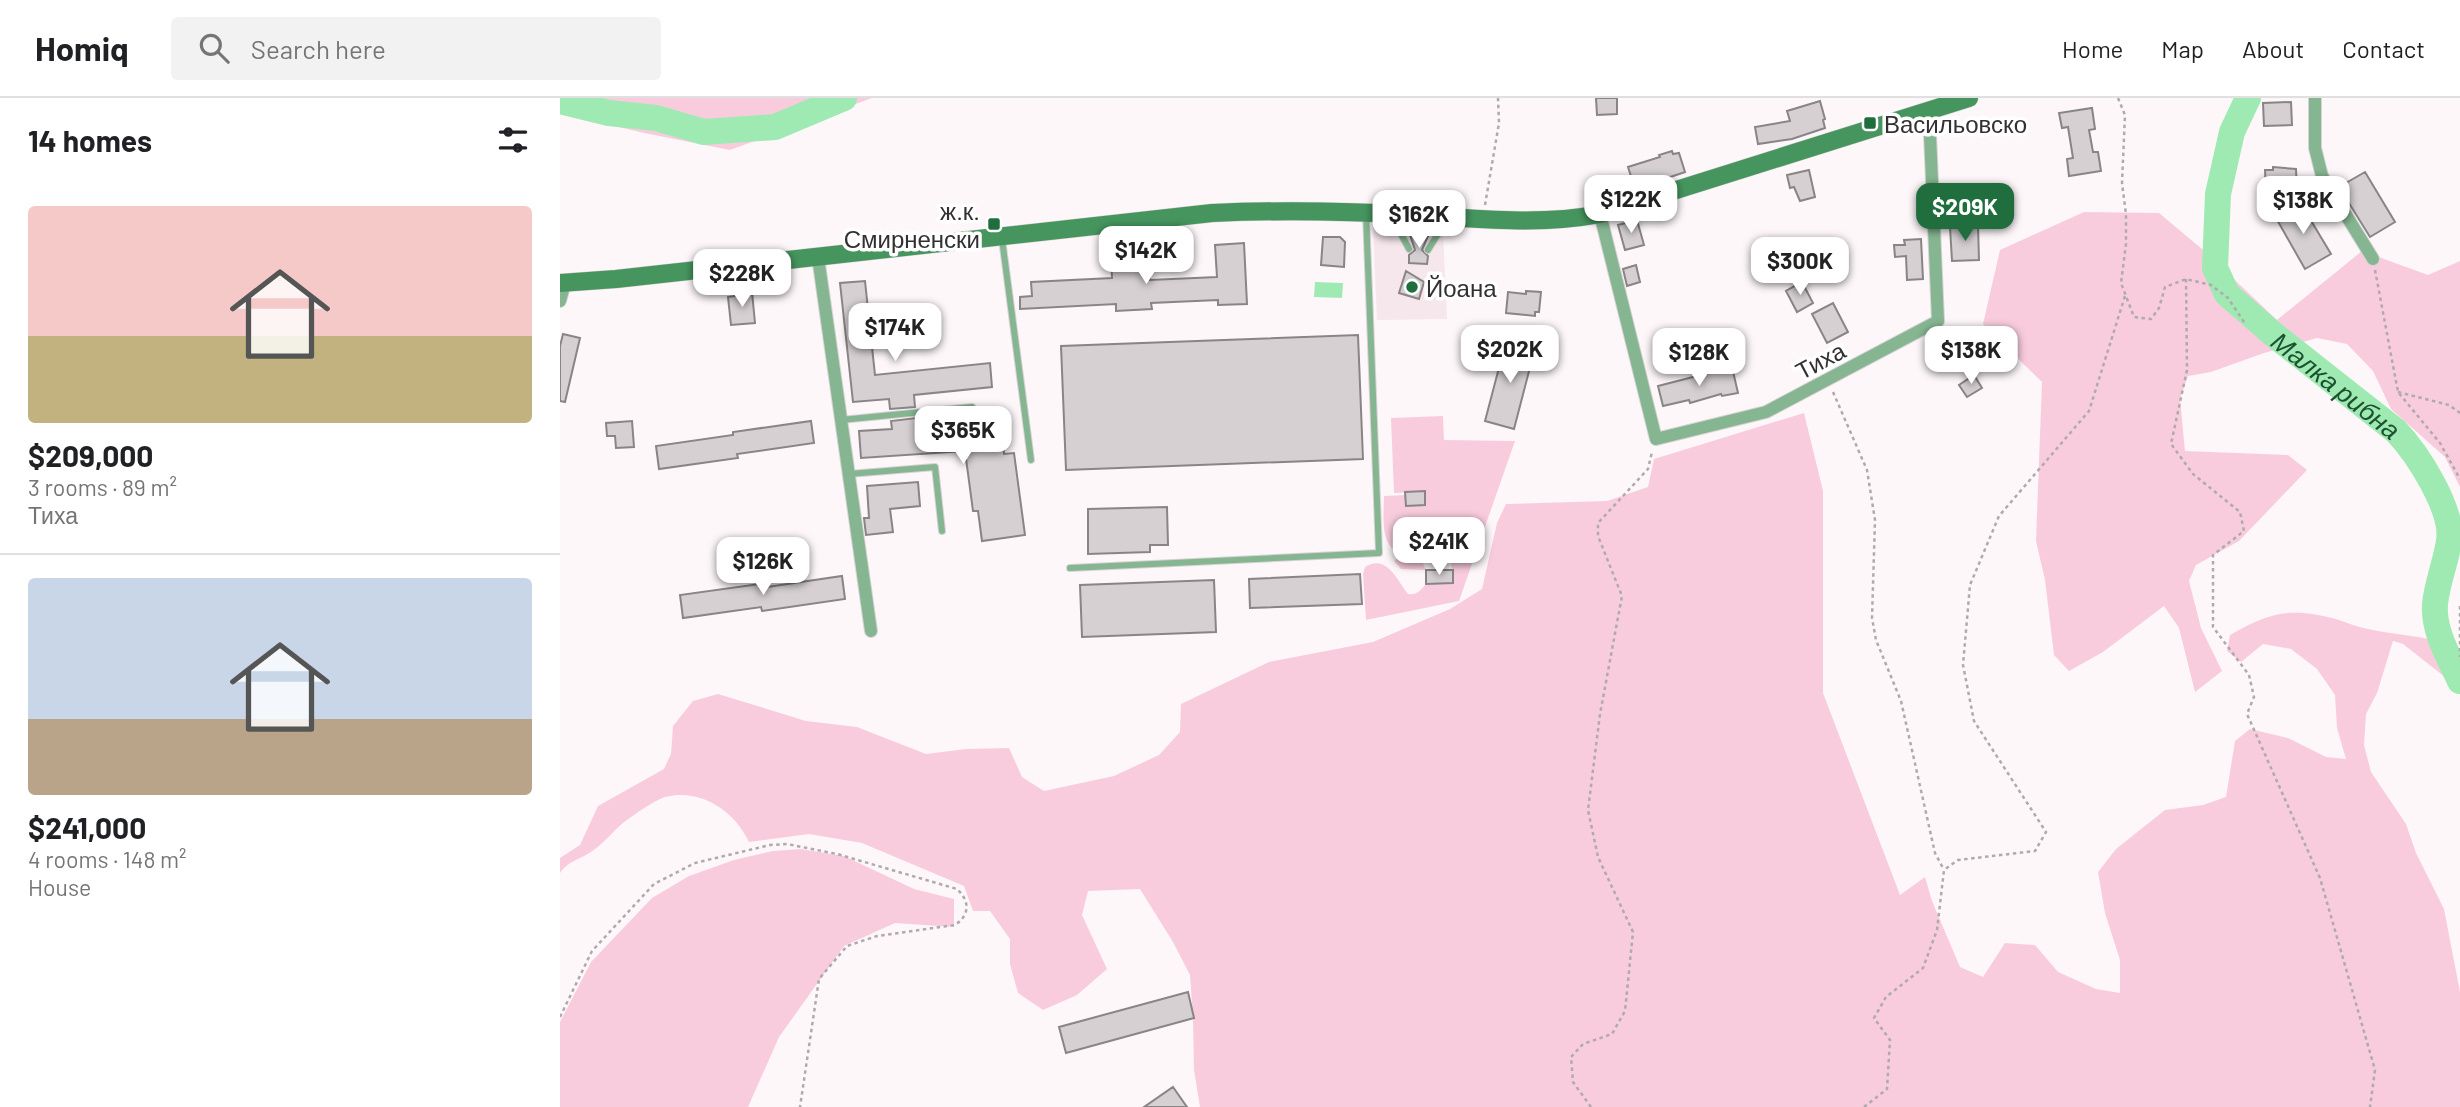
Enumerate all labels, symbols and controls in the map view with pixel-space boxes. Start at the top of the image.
search box [171,17,661,80]
text: Homiq [35,28,129,68]
icon: search [195,29,233,67]
text: Search here [251,33,386,64]
text: Home [2062,34,2123,63]
text: Map [2161,34,2204,63]
text: About [2242,34,2304,63]
text: Contact [2342,34,2425,63]
place label: Васильовско [1884,109,2027,138]
marker: Васильовско [1862,115,1878,131]
icon: filters [494,121,532,159]
text: 14 homes [28,122,152,158]
pin: $122K [1582,176,1680,235]
pin: $138K [2254,176,2352,236]
text: $122K [1600,184,1662,212]
pin: $209K [1916,184,2014,243]
text: $138K [2273,185,2333,213]
pin: $162K [1370,190,1468,250]
text: $209K [1932,192,1998,220]
place label: ж.к. Смирненски [844,196,980,253]
text: $162K [1389,199,1449,227]
marker: ж.к. Смирненски [986,216,1002,232]
pin: $142K [1097,226,1195,286]
text: $142K [1115,235,1177,263]
pin: $300K [1751,238,1849,297]
text: $300K [1767,246,1833,274]
pin: $228K [693,250,791,309]
icon: home [217,251,343,377]
text: $228K [709,258,775,286]
place label: Йоана [1426,273,1497,302]
marker: Йоана [1404,279,1420,295]
pin: $174K [846,303,944,363]
text: $174K [864,312,926,340]
water label: Малка рибна [2266,324,2407,444]
pin: $202K [1461,326,1559,385]
pin: $138K [1922,327,2020,386]
pin: $128K [1650,328,1748,388]
text: $202K [1477,334,1543,362]
street label: Тиха [1790,335,1850,385]
text: $138K [1941,335,2001,363]
text: $128K [1668,337,1730,365]
pin: $365K [914,406,1012,466]
text: $365K [931,415,995,443]
text: $209,000 [28,437,153,473]
text: 3 rooms · 89 m² [28,473,177,501]
text: Тиха [28,501,78,529]
pin: $241K [1390,518,1488,577]
text: $241K [1409,526,1469,554]
pin: $126K [714,538,812,597]
text: $126K [733,546,793,574]
icon: home [217,624,343,750]
text: $241,000 [28,809,146,845]
text: 4 rooms · 148 m² [28,845,187,873]
text: House [28,873,91,901]

